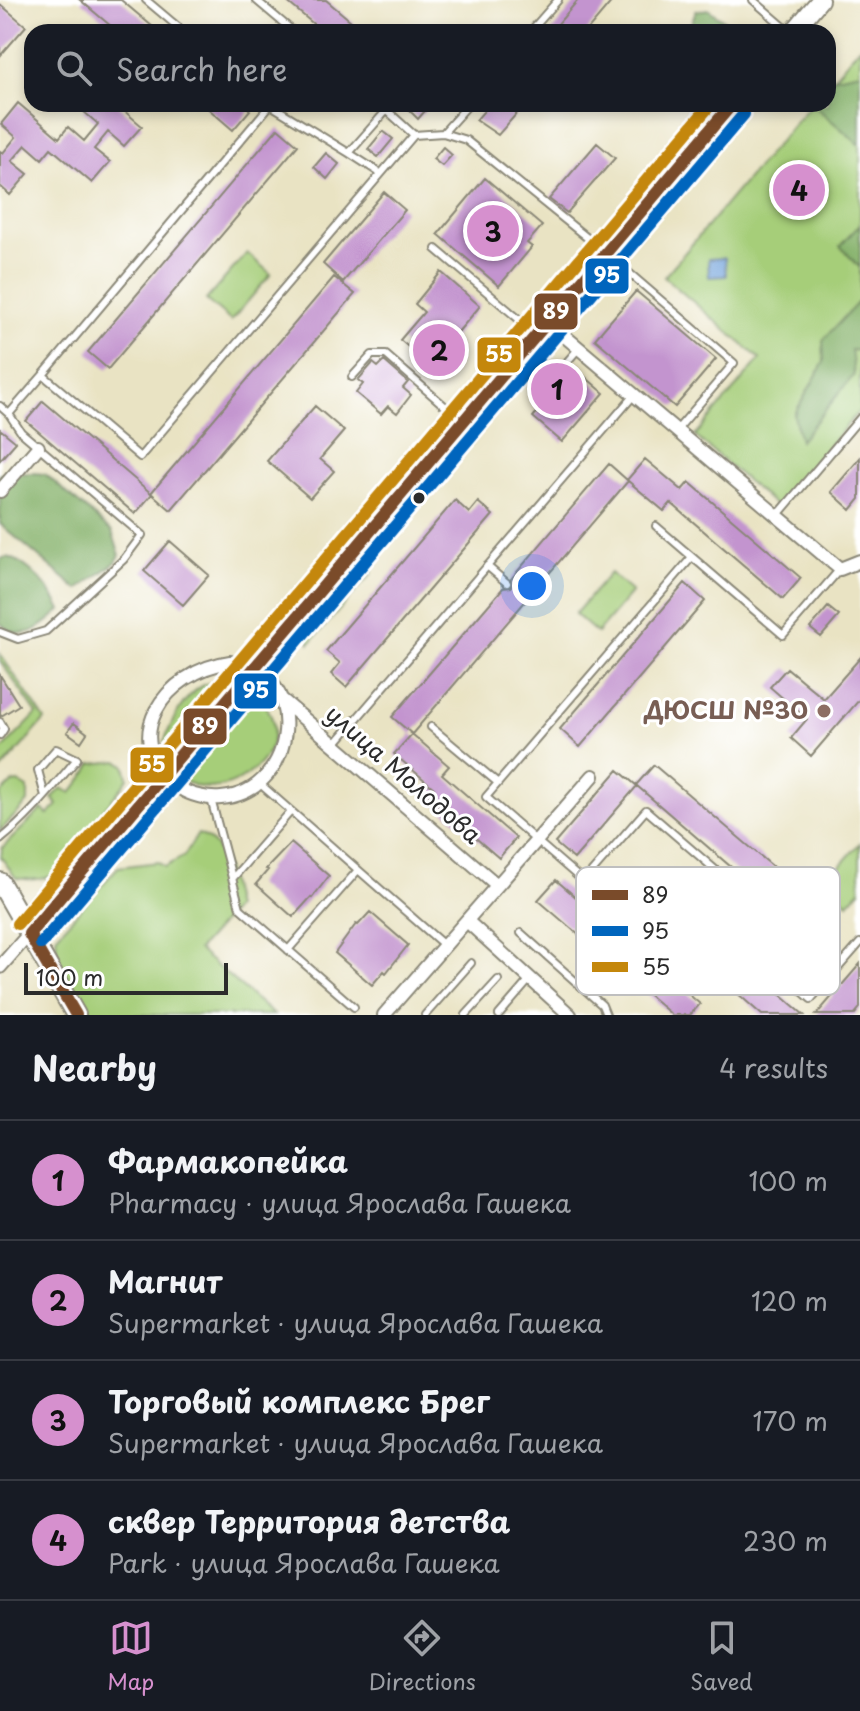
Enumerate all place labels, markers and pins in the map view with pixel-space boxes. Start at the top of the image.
pin: 4 [773,160,825,220]
pin: 3 [467,201,519,261]
pin: 2 [413,320,465,380]
pin: 1 [531,359,583,419]
unlabelled marker [411,490,427,506]
place label: ДЮСШ №30 [643,691,808,727]
marker: ДЮСШ №30 [815,702,833,720]

